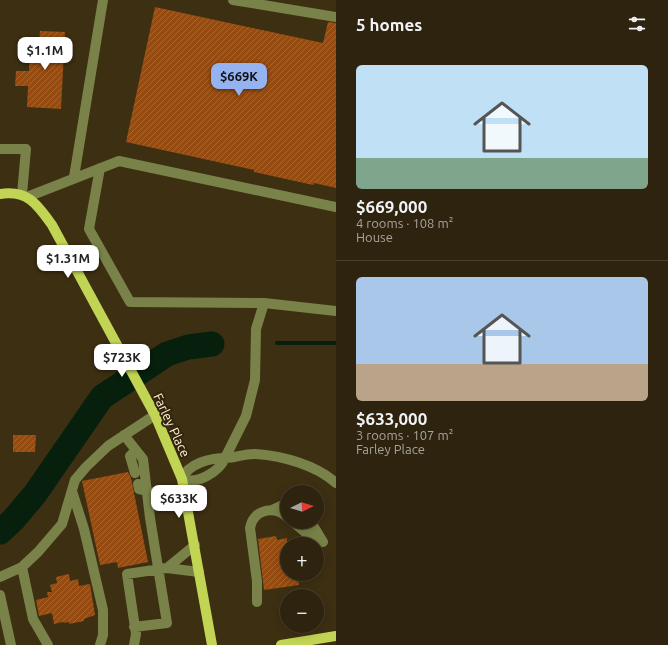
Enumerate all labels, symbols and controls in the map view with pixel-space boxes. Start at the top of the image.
icon: filters [626,13,648,35]
text: 5 homes [356,15,422,34]
pin: $1.1M [17,37,73,71]
text: $1.1M [27,43,63,57]
pin: $669K [211,63,267,97]
text: $669K [220,69,258,83]
icon: home [466,91,538,163]
text: $669,000 [356,197,427,216]
text: 4 rooms · 108 m² [356,216,453,230]
text: House [356,230,393,244]
pin: $1.31M [35,245,101,279]
text: $1.31M [46,251,90,265]
icon: home [466,303,538,375]
pin: $723K [94,344,150,378]
text: $723K [103,350,141,364]
street label: Farley Place [151,391,193,459]
text: $633,000 [356,409,427,428]
text: 3 rooms · 107 m² [356,428,453,442]
text: Farley Place [356,442,425,456]
pin: $633K [151,485,207,519]
north arrow [280,485,324,529]
map controls [280,485,324,633]
text: $633K [160,491,198,505]
button: + [280,537,324,581]
button: − [280,589,324,633]

